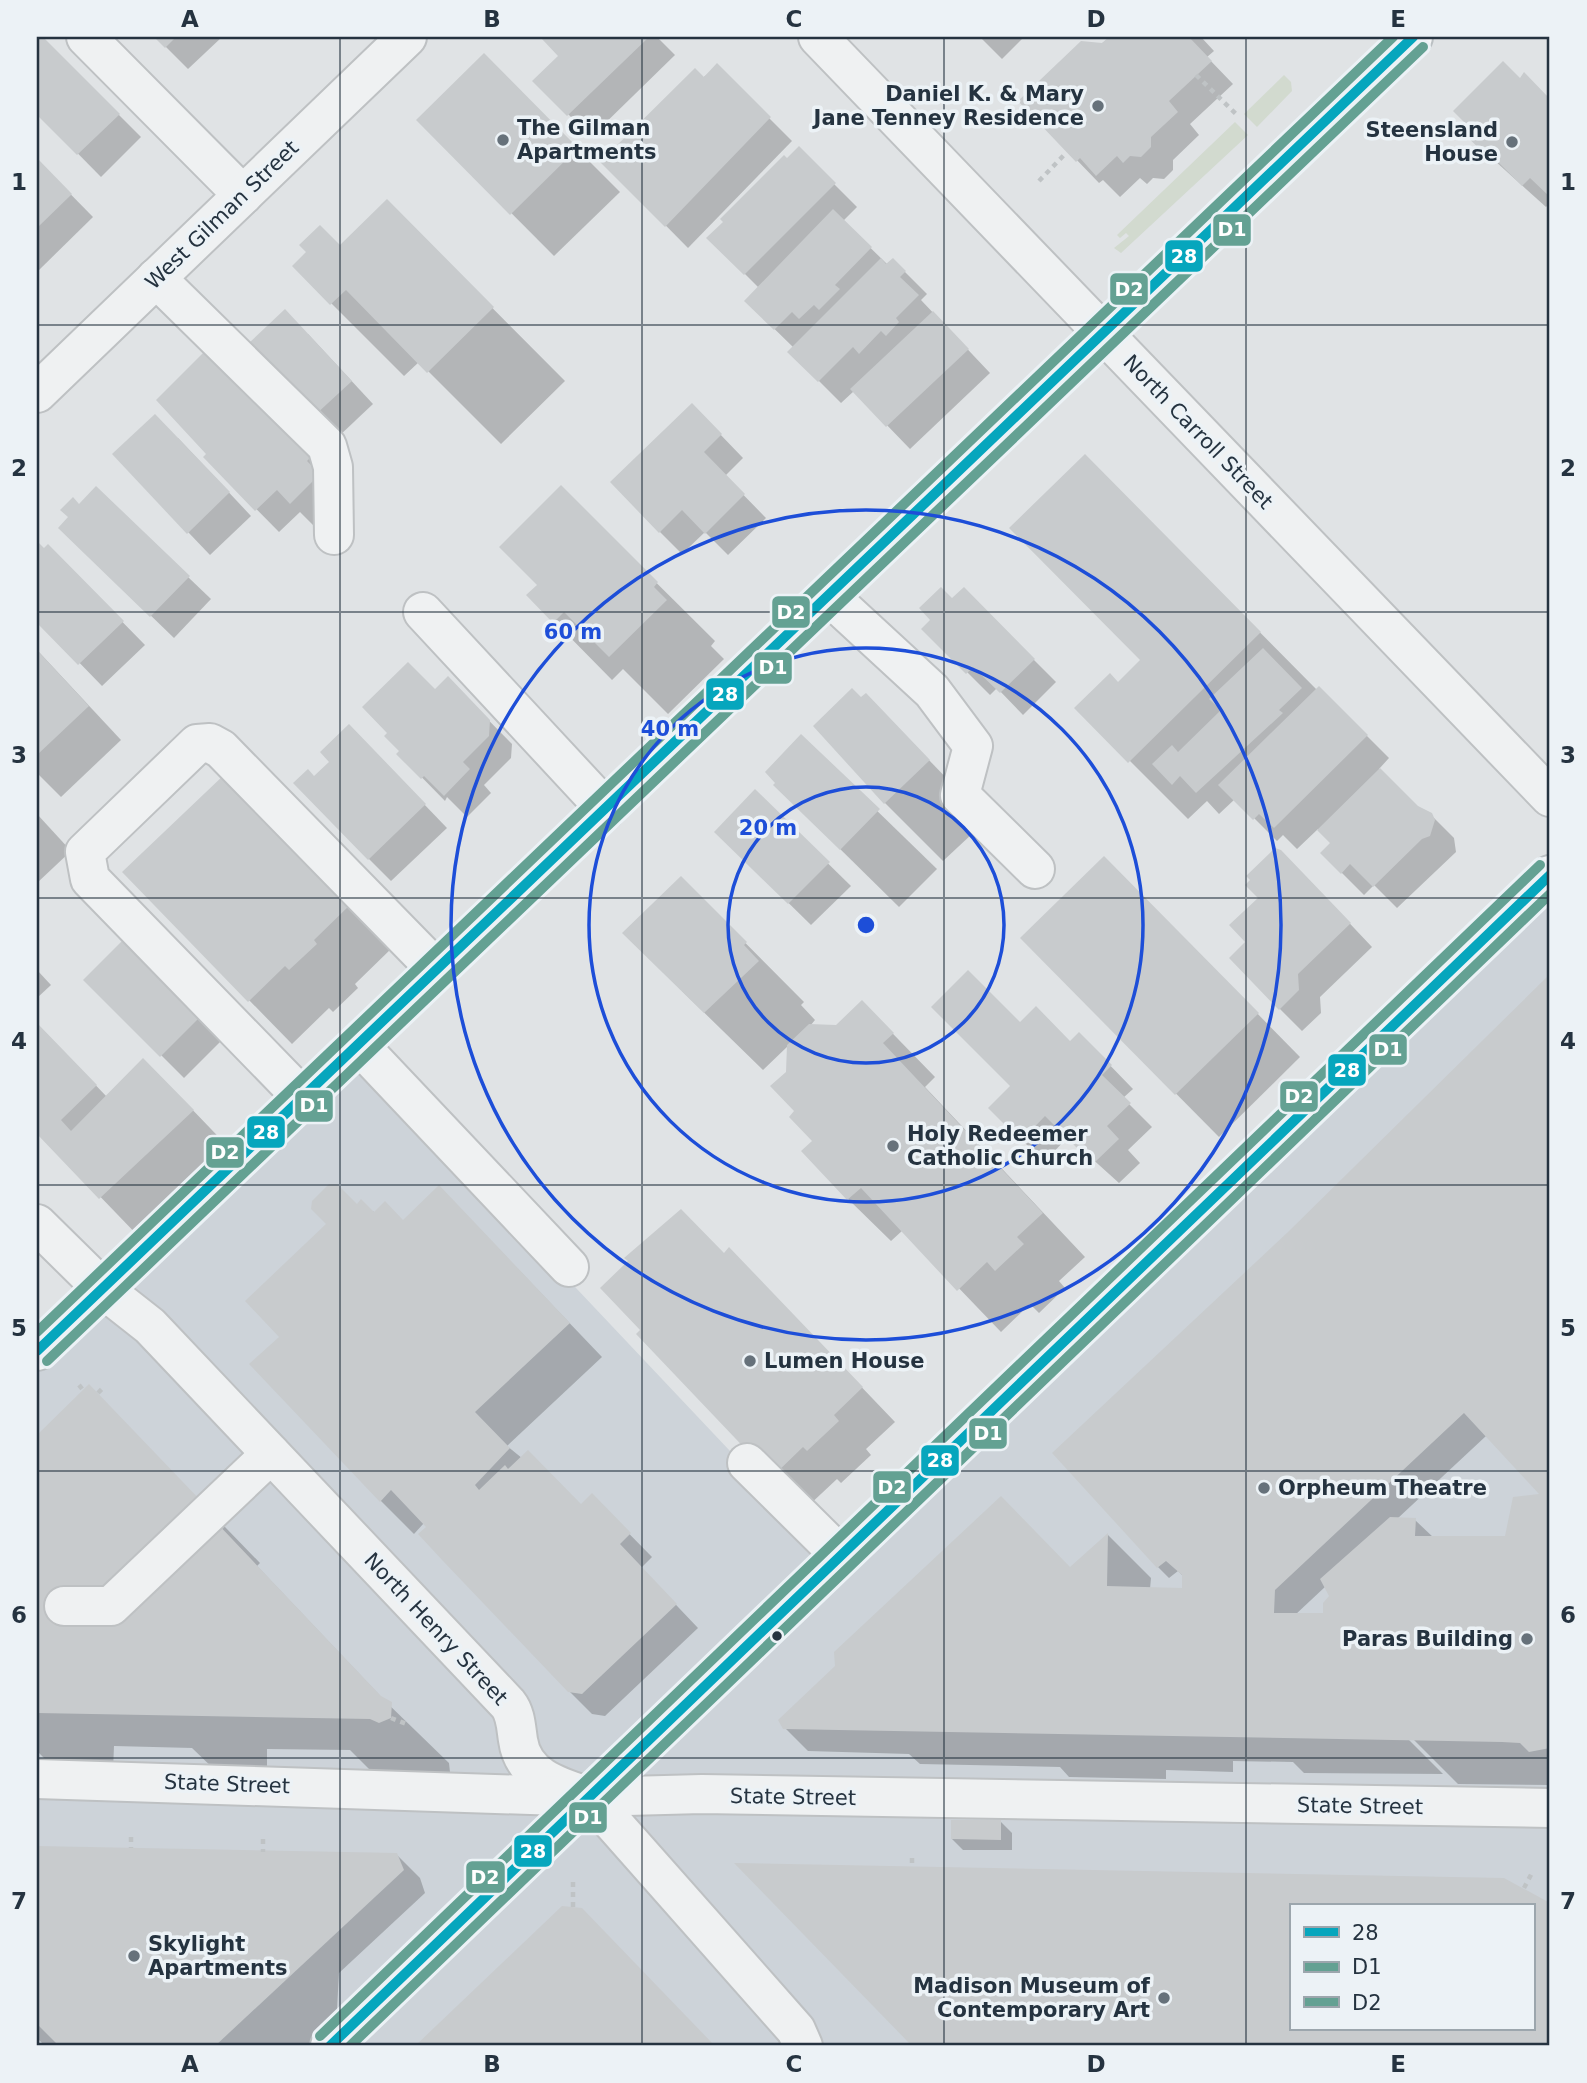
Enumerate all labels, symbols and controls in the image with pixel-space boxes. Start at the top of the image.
text: A [181,6,199,32]
text: B [483,6,501,32]
text: C [786,6,802,32]
text: D [1086,6,1106,32]
text: E [1390,6,1406,32]
place label: Daniel K. & Mary Jane Tenney Residence [812,82,1084,130]
marker: Daniel K. & Mary Jane Tenney Residence [1090,98,1106,114]
place label: The Gilman Apartments [517,116,656,164]
place label: Steensland House [1366,118,1498,166]
marker: The Gilman Apartments [495,132,511,148]
marker: Steensland House [1504,134,1520,150]
street label: West Gilman Street [141,136,303,294]
text: 1 [11,169,27,195]
text: 1 [1560,169,1576,195]
line badge: D1 [1212,213,1252,247]
text: D1 [1218,218,1247,240]
line badge: 28 [1164,239,1204,273]
text: 28 [1171,245,1197,267]
line badge: D2 [1109,272,1149,306]
text: D2 [1115,278,1144,300]
street label: North Carroll Street [1118,350,1278,514]
text: 2 [11,455,27,481]
text: 2 [1560,455,1576,481]
line badge: D2 [771,595,811,629]
text: D2 [777,601,806,623]
text: 60 m [544,620,602,644]
line badge: D1 [753,651,793,685]
text: D1 [759,656,788,678]
line badge: 28 [705,677,745,711]
text: 28 [712,683,738,705]
text: 40 m [641,717,699,741]
text: 3 [11,742,27,768]
text: 3 [1560,742,1576,768]
text: 20 m [739,816,797,840]
centre of rings [854,913,878,937]
text: 4 [11,1028,27,1054]
text: 4 [1560,1028,1576,1054]
line badge: D1 [1368,1033,1408,1066]
text: D1 [1374,1038,1403,1060]
line badge: 28 [1327,1053,1367,1087]
text: 28 [1334,1059,1360,1081]
line badge: D2 [1279,1080,1319,1113]
text: D2 [1285,1085,1314,1107]
line badge: D1 [294,1089,334,1123]
text: D1 [300,1094,329,1116]
line badge: 28 [246,1115,286,1149]
text: 28 [253,1121,279,1143]
place label: Holy Redeemer Catholic Church [907,1122,1093,1170]
line badge: D2 [205,1136,245,1169]
marker: Holy Redeemer Catholic Church [885,1138,901,1154]
text: D2 [211,1141,240,1163]
text: 5 [11,1315,27,1341]
text: 5 [1560,1315,1576,1341]
place label: Lumen House [764,1349,924,1373]
marker: Lumen House [742,1353,758,1369]
line badge: D1 [968,1417,1008,1450]
text: D1 [974,1422,1003,1444]
line badge: 28 [920,1444,960,1477]
text: 28 [927,1449,953,1471]
line badge: D2 [872,1470,912,1504]
text: D2 [878,1476,907,1498]
place label: Orpheum Theatre [1278,1476,1487,1500]
marker: Orpheum Theatre [1256,1480,1272,1496]
street label: North Henry Street [359,1548,513,1710]
text: 6 [11,1602,27,1628]
text: 6 [1560,1602,1576,1628]
place label: Paras Building [1342,1627,1513,1651]
unlabelled marker [770,1629,784,1643]
marker: Paras Building [1519,1631,1535,1647]
street label: State Street [164,1770,290,1798]
street label: State Street [730,1784,856,1810]
street label: State Street [1297,1793,1423,1819]
line badge: D1 [568,1801,608,1834]
text: D1 [574,1806,603,1828]
line badge: 28 [513,1834,553,1868]
text: 28 [520,1840,546,1862]
line badge: D2 [465,1860,506,1894]
text: D2 [471,1866,500,1888]
text: 7 [11,1888,27,1914]
text: 7 [1560,1888,1576,1914]
legend [1290,1904,1534,2030]
text: 28 [1352,1921,1379,1945]
place label: Skylight Apartments [148,1932,287,1980]
marker: Skylight Apartments [126,1948,142,1964]
text: D1 [1352,1955,1382,1979]
place label: Madison Museum of Contemporary Art [913,1974,1151,2022]
marker: Madison Museum of Contemporary Art [1156,1990,1172,2006]
text: D2 [1352,1991,1382,2015]
text: A [181,2051,199,2077]
text: B [483,2051,501,2077]
text: C [786,2051,802,2077]
text: D [1086,2051,1106,2077]
text: E [1390,2051,1406,2077]

